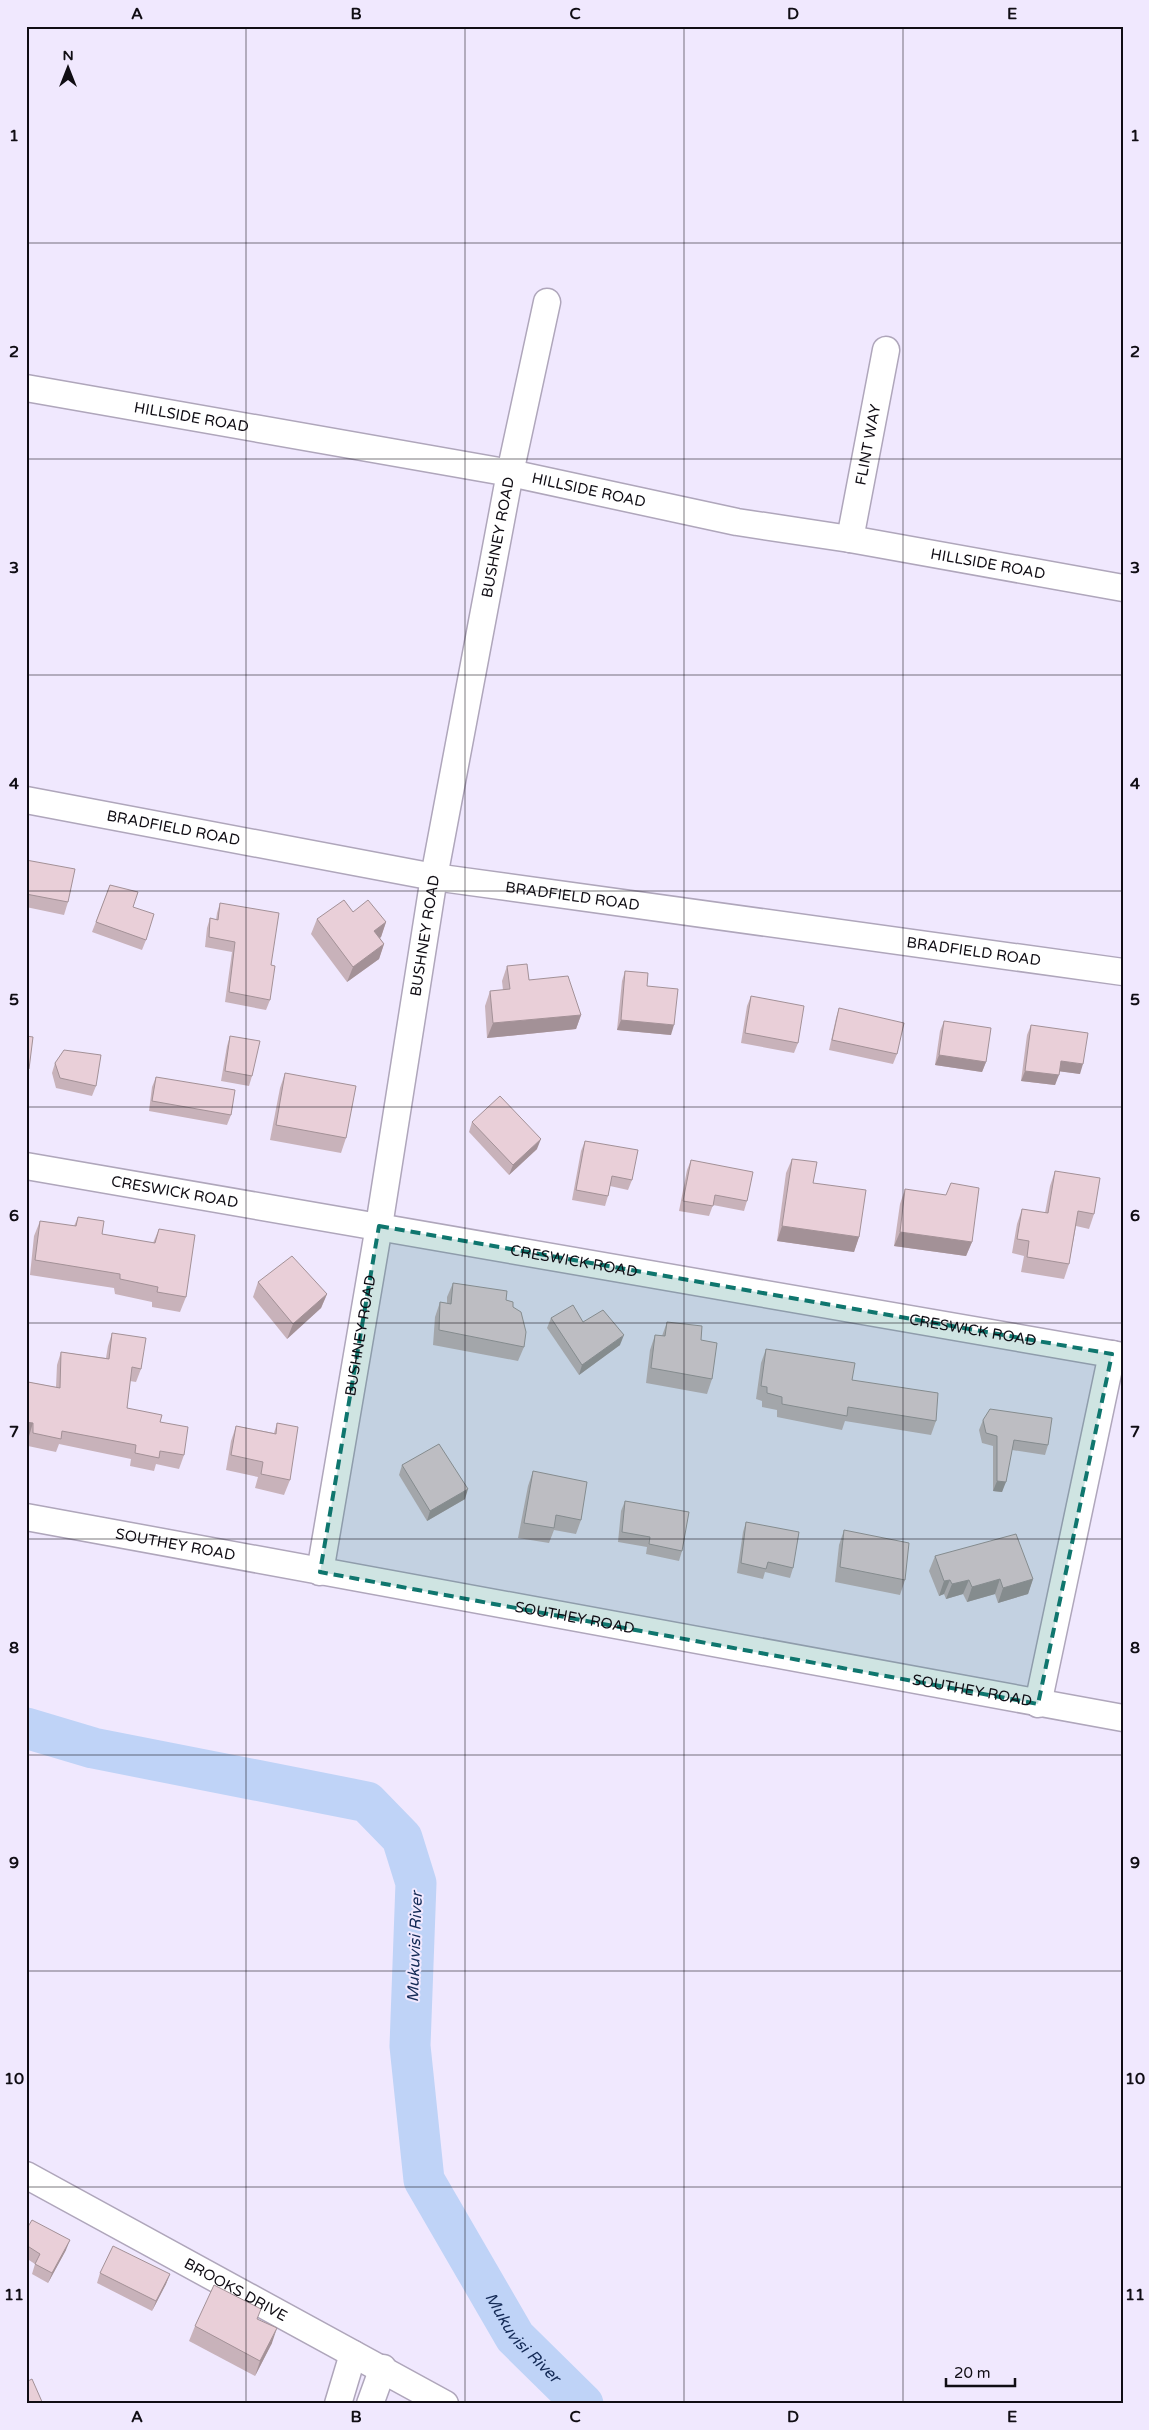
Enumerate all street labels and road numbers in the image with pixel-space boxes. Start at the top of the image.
street label: HILLSIDE ROAD [133,398,250,436]
street label: FLINT WAY [851,402,885,487]
street label: HILLSIDE ROAD [530,469,648,511]
street label: BUSHNEY ROAD [478,475,518,599]
street label: HILLSIDE ROAD [929,545,1047,583]
street label: BRADFIELD ROAD [105,806,242,849]
street label: BUSHNEY ROAD [406,874,443,998]
street label: BRADFIELD ROAD [504,878,641,914]
street label: BRADFIELD ROAD [905,933,1042,970]
street label: CRESWICK ROAD [110,1172,240,1212]
street label: CRESWICK ROAD [509,1241,639,1281]
street label: BUSHNEY ROAD [341,1273,380,1397]
street label: CRESWICK ROAD [908,1310,1038,1350]
street label: SOUTHEY ROAD [114,1525,237,1564]
street label: SOUTHEY ROAD [513,1598,636,1637]
street label: SOUTHEY ROAD [911,1671,1034,1710]
street label: BROOKS DRIVE [181,2254,290,2325]

